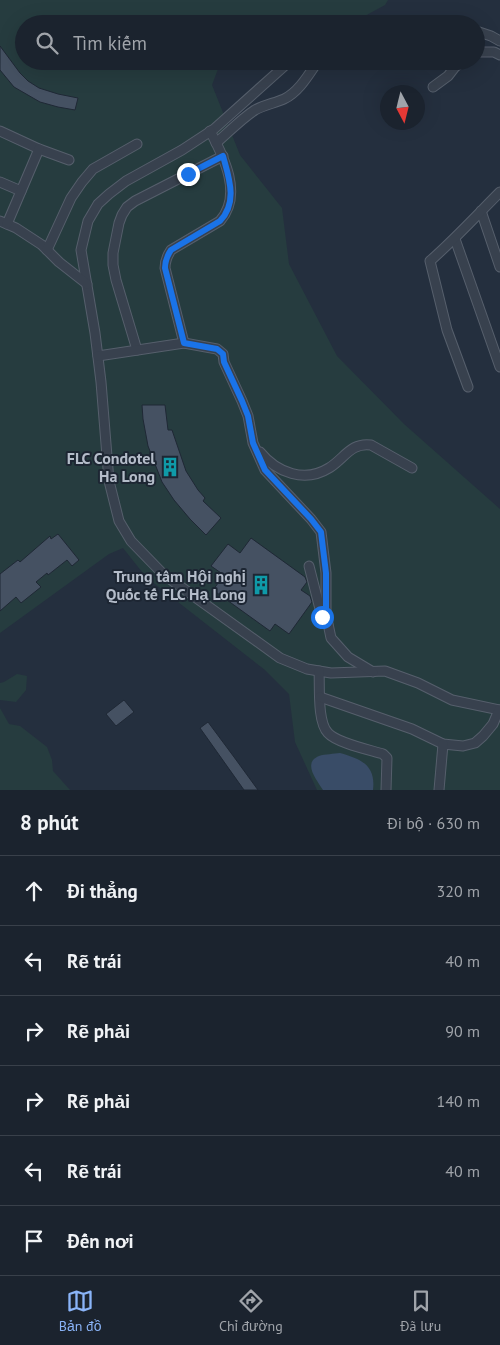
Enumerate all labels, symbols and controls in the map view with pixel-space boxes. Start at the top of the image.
search box [15,15,485,70]
icon: search [33,29,61,57]
text: Tìm kiếm [73,31,147,55]
north arrow [380,85,425,130]
route end [177,163,200,186]
place label: FLC Condotel Ha Long [67,448,155,486]
building icon: FLC Condotel Ha Long [159,456,181,478]
place label: Trung tâm Hội nghị Quốc tế FLC Hạ Long [106,566,246,604]
building icon: Trung tâm Hội nghị Quốc tế FLC Hạ Long [250,574,272,596]
route start [311,606,334,629]
text: 8 phút [20,809,79,836]
text: Đi bộ · 630 m [387,813,480,833]
icon: ahead [20,877,48,905]
text: Đi thẳng [67,879,138,903]
text: 320 m [437,881,480,901]
icon: left [20,947,48,975]
text: Rẽ trái [67,949,122,973]
text: 40 m [445,951,480,971]
icon: right [20,1017,48,1045]
text: Rẽ phải [67,1019,130,1043]
text: 90 m [445,1021,480,1041]
icon: right [20,1087,48,1115]
text: Rẽ phải [67,1089,130,1113]
text: 140 m [437,1091,480,1111]
icon: left [20,1157,48,1185]
text: Rẽ trái [67,1159,122,1183]
text: 40 m [445,1161,480,1181]
icon: arrive [20,1227,48,1255]
text: Đến nơi [67,1229,134,1253]
tab: Bản đồ [59,1287,101,1335]
tab: Chỉ đường [219,1287,283,1335]
tab: Đã lưu [400,1287,441,1335]

